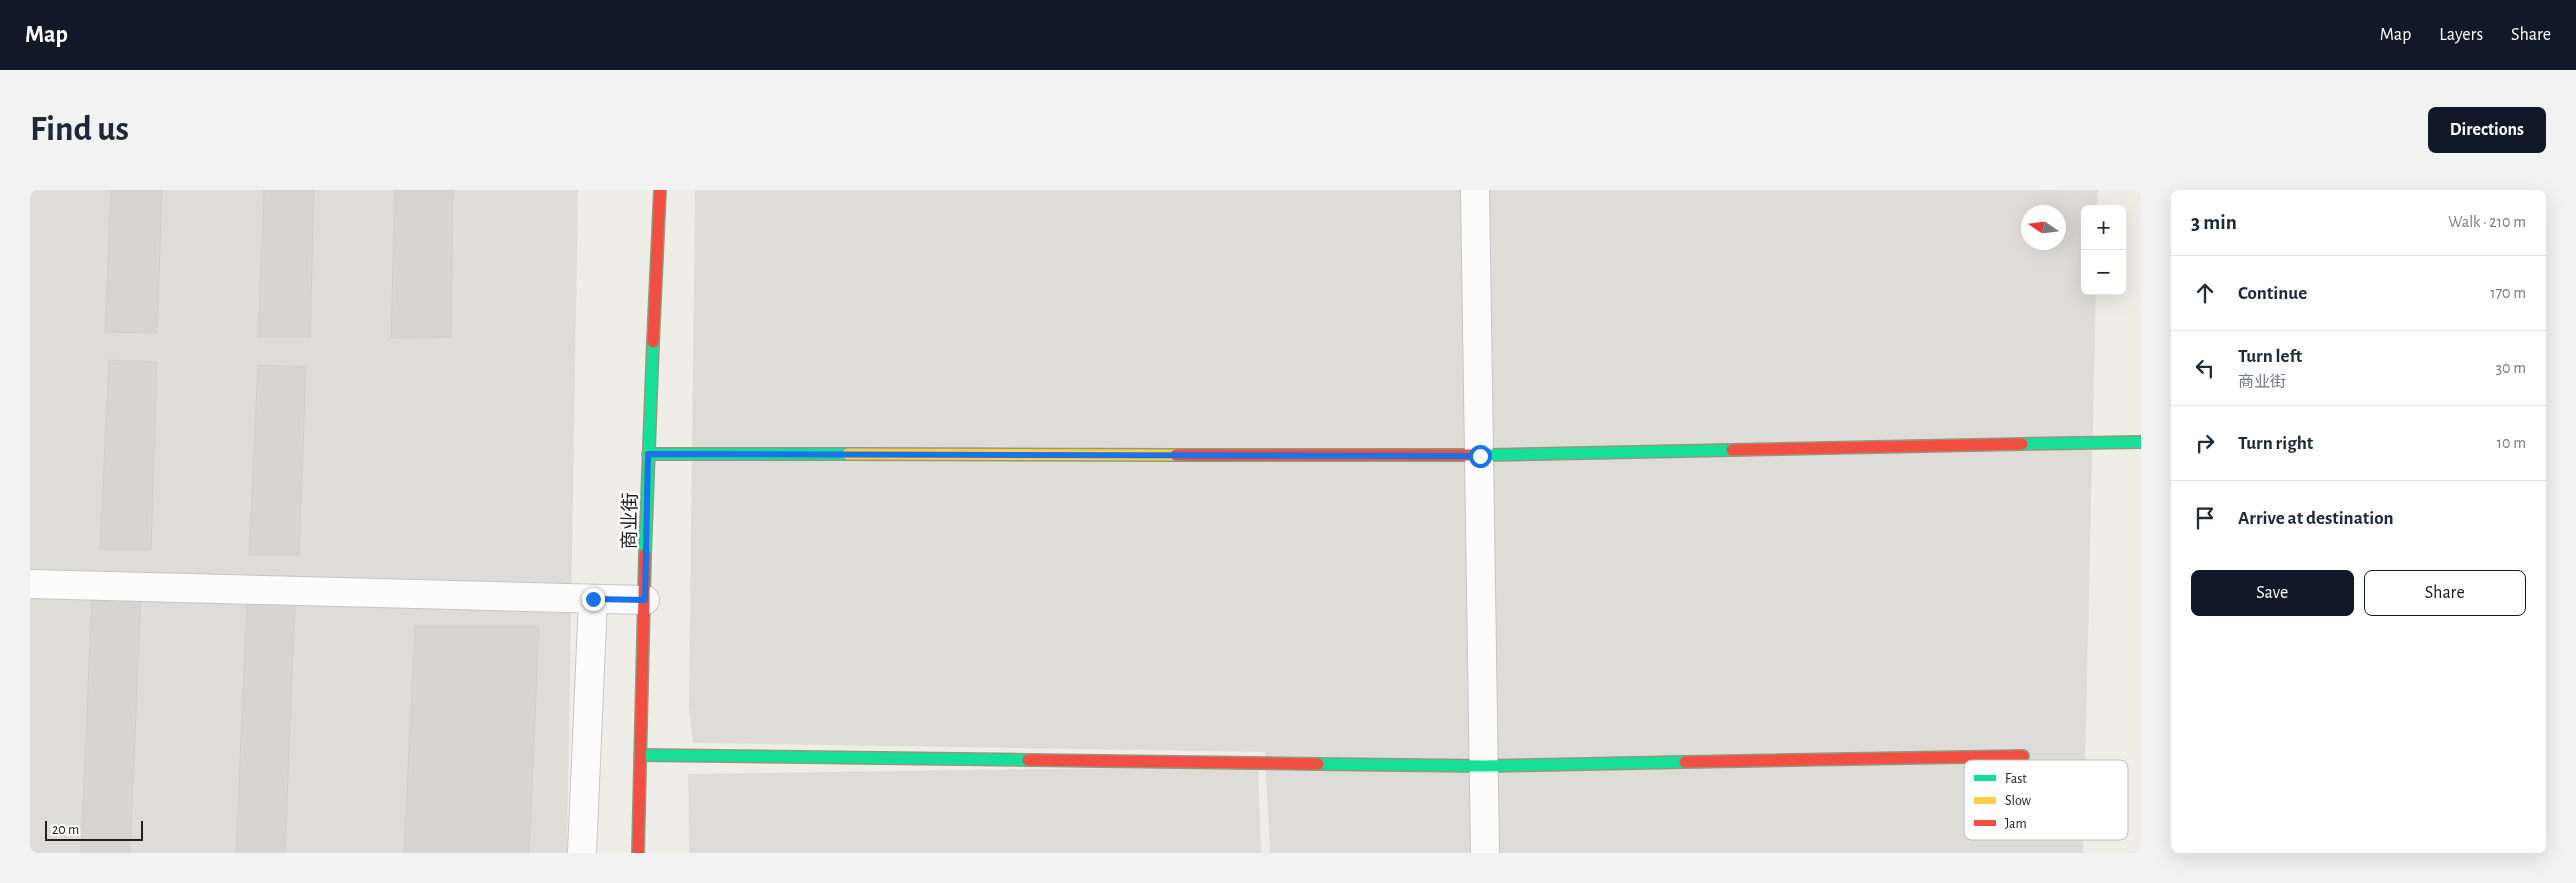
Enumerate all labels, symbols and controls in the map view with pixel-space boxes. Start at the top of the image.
text: Map [25,23,68,47]
text: Map [2380,26,2411,44]
text: Layers [2439,26,2483,44]
text: Share [2511,26,2551,44]
button: Directions [2428,107,2546,153]
text: Find us [30,112,129,147]
north arrow [2021,205,2066,250]
map controls [2081,205,2126,295]
button: + [2081,205,2126,250]
text: 3 min [2191,212,2237,233]
text: Walk · 210 m [2448,214,2526,230]
button: − [2081,250,2126,295]
icon: ahead [2191,279,2219,307]
text: Continue [2238,284,2307,303]
text: 170 m [2490,285,2526,301]
text: Turn left [2238,347,2302,366]
icon: left [2191,354,2219,382]
text: 30 m [2496,360,2526,376]
text: 商业街 [2238,374,2286,390]
icon: right [2191,429,2219,457]
text: Turn right [2238,434,2313,453]
text: 10 m [2497,435,2526,451]
route start [1469,445,1492,468]
street label: 商业街 [619,492,640,550]
icon: arrive [2191,504,2219,532]
text: Arrive at destination [2238,509,2394,528]
button: Save [2191,570,2354,616]
button: Share [2364,570,2526,616]
route end [582,588,605,611]
legend [1964,760,2128,840]
text: Fast [2005,772,2027,786]
text: Slow [2005,794,2032,808]
text: Jam [2005,817,2027,831]
scale bar [45,818,142,841]
text: 20 m [52,823,79,837]

